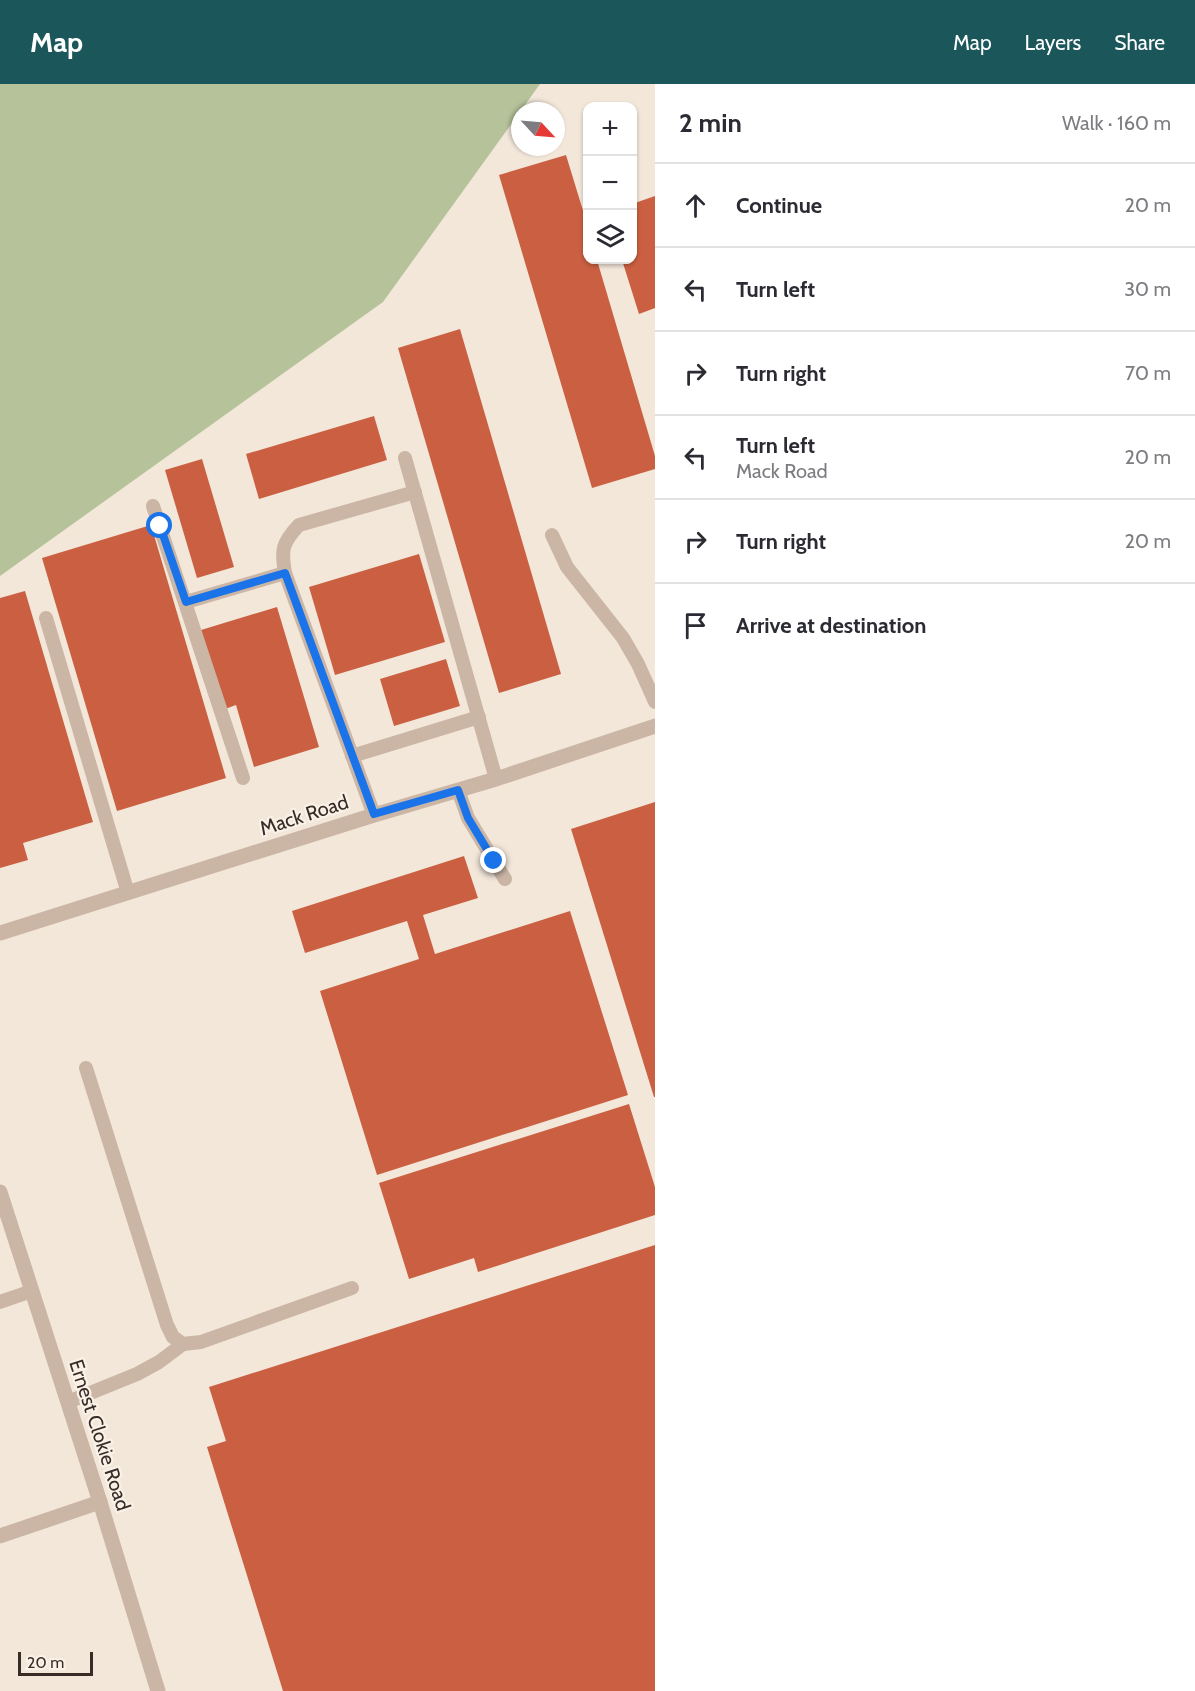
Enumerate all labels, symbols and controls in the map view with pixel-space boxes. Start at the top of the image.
text: Map [30,25,83,59]
text: Map [953,30,992,55]
text: Layers [1025,30,1081,55]
text: Share [1114,30,1165,55]
north arrow [511,102,565,156]
map controls [583,102,637,264]
button: + [583,102,637,156]
text: 2 min [679,107,742,139]
text: Walk · 160 m [1062,111,1171,135]
button: − [583,156,637,210]
icon: ahead [679,189,712,222]
text: Continue [736,192,822,219]
text: 20 m [1125,193,1171,217]
button: layers [583,210,637,264]
icon: left [679,273,712,306]
text: Turn left [736,276,815,303]
text: 30 m [1124,277,1171,301]
icon: right [679,357,712,390]
text: Turn right [736,360,826,387]
text: 70 m [1125,361,1171,385]
text: Turn left [736,432,815,459]
icon: left [679,441,712,474]
text: 20 m [1125,445,1171,469]
text: Mack Road [736,459,828,483]
route start [146,512,172,538]
icon: right [679,525,712,558]
text: Turn right [736,528,826,555]
text: 20 m [1125,529,1171,553]
icon: arrive [679,609,712,642]
text: Arrive at destination [736,612,926,639]
street label: Mack Road [257,789,351,841]
route end [480,847,506,873]
street label: Ernest Clokie Road [64,1356,136,1514]
scale bar [18,1649,93,1676]
text: 20 m [27,1653,64,1672]

